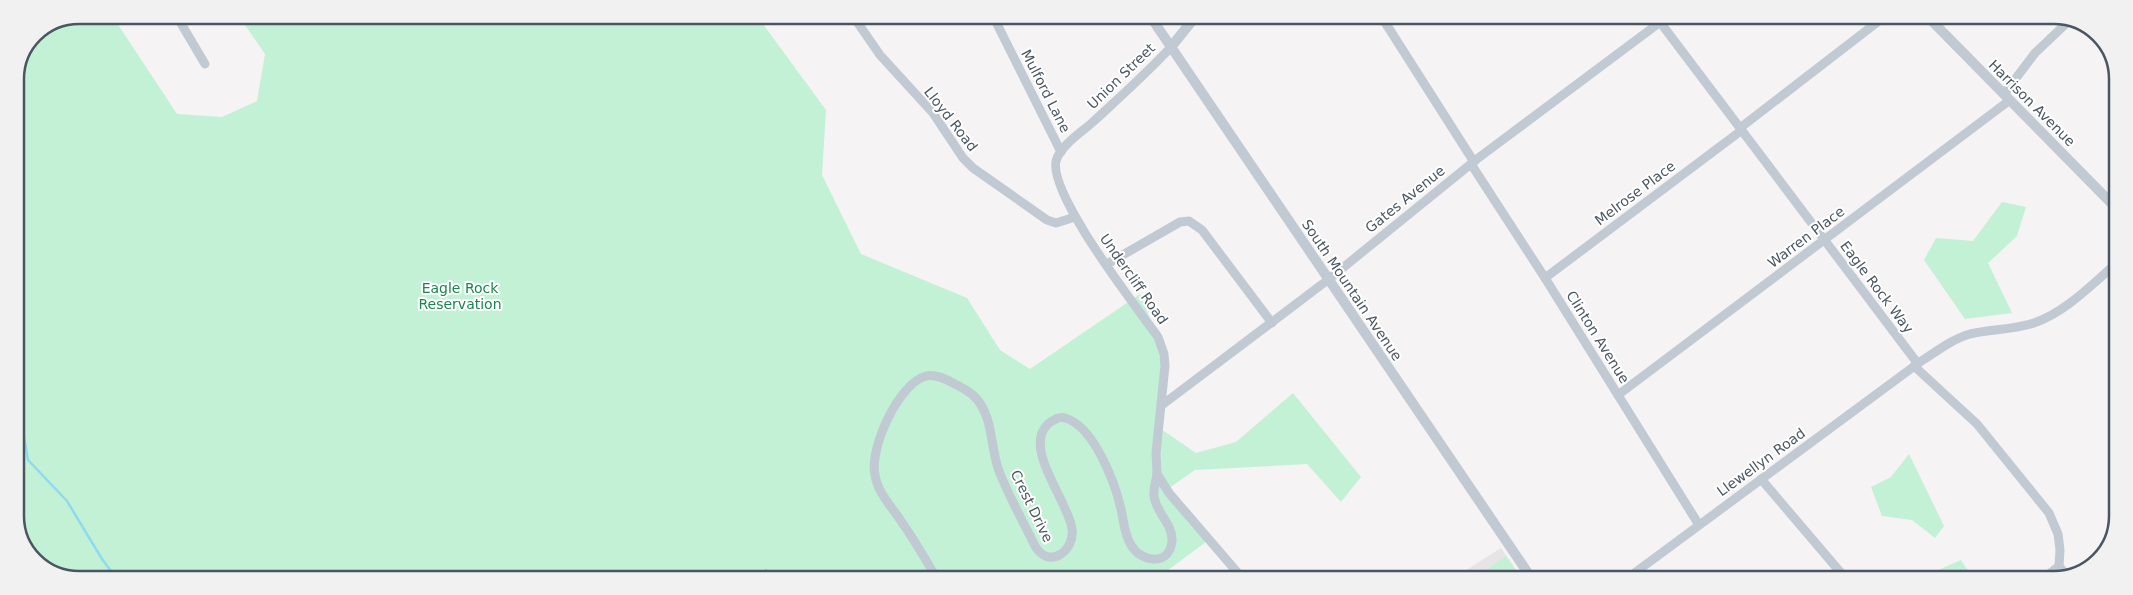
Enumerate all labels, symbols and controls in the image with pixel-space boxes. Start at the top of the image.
street label: Union Street [1084,40,1158,112]
street label: Mulford Lane [1018,47,1074,135]
street label: Harrison Avenue [1986,57,2078,149]
street label: Lloyd Road [921,84,981,154]
street label: Melrose Place [1592,158,1678,228]
street label: Gates Avenue [1362,162,1448,236]
street label: Warren Place [1765,203,1847,271]
street label: South Mountain Avenue [1299,216,1405,364]
street label: Undercliff Road [1097,231,1171,327]
street label: Eagle Rock Way [1837,238,1917,336]
park label: Eagle Rock Reservation [418,280,502,312]
street label: Clinton Avenue [1563,288,1633,386]
street label: Llewellyn Road [1714,425,1808,499]
street label: Crest Drive [1008,467,1056,545]

